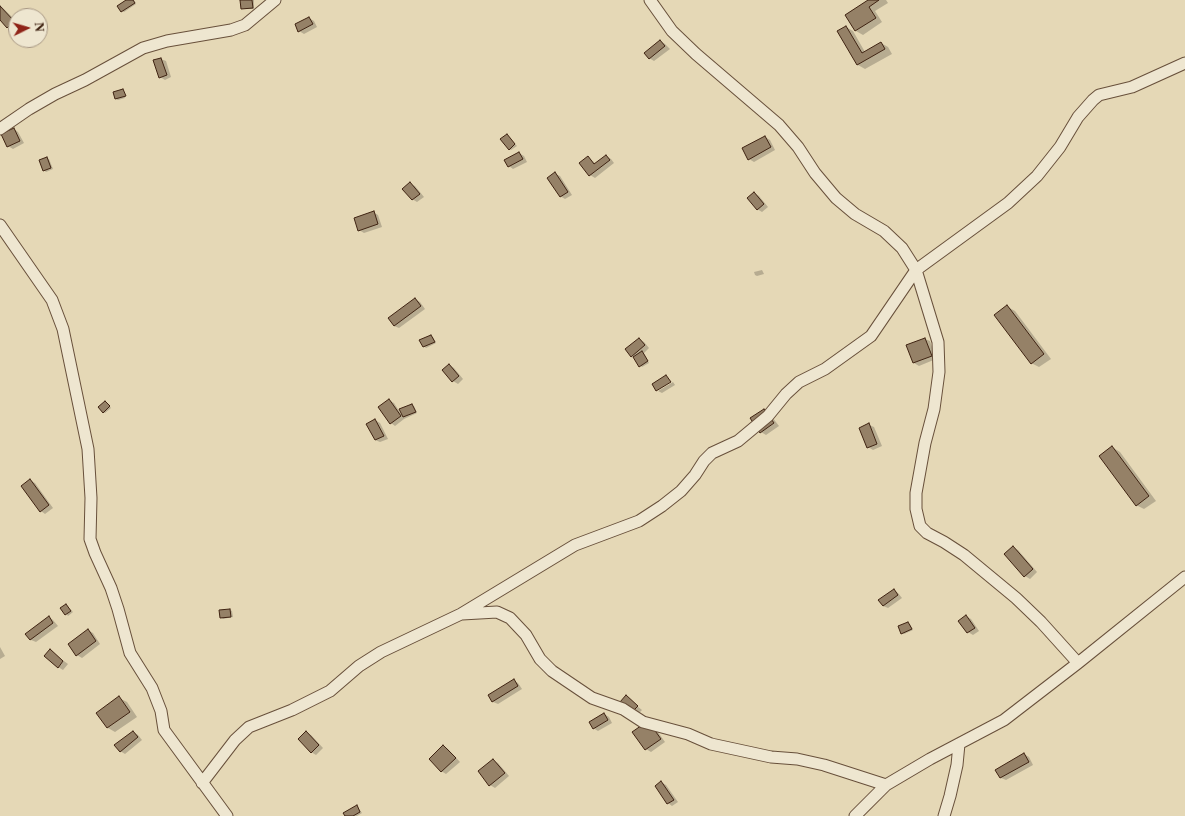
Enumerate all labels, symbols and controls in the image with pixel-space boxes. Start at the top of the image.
north arrow [8,8,48,48]
text: N [32,22,46,32]

